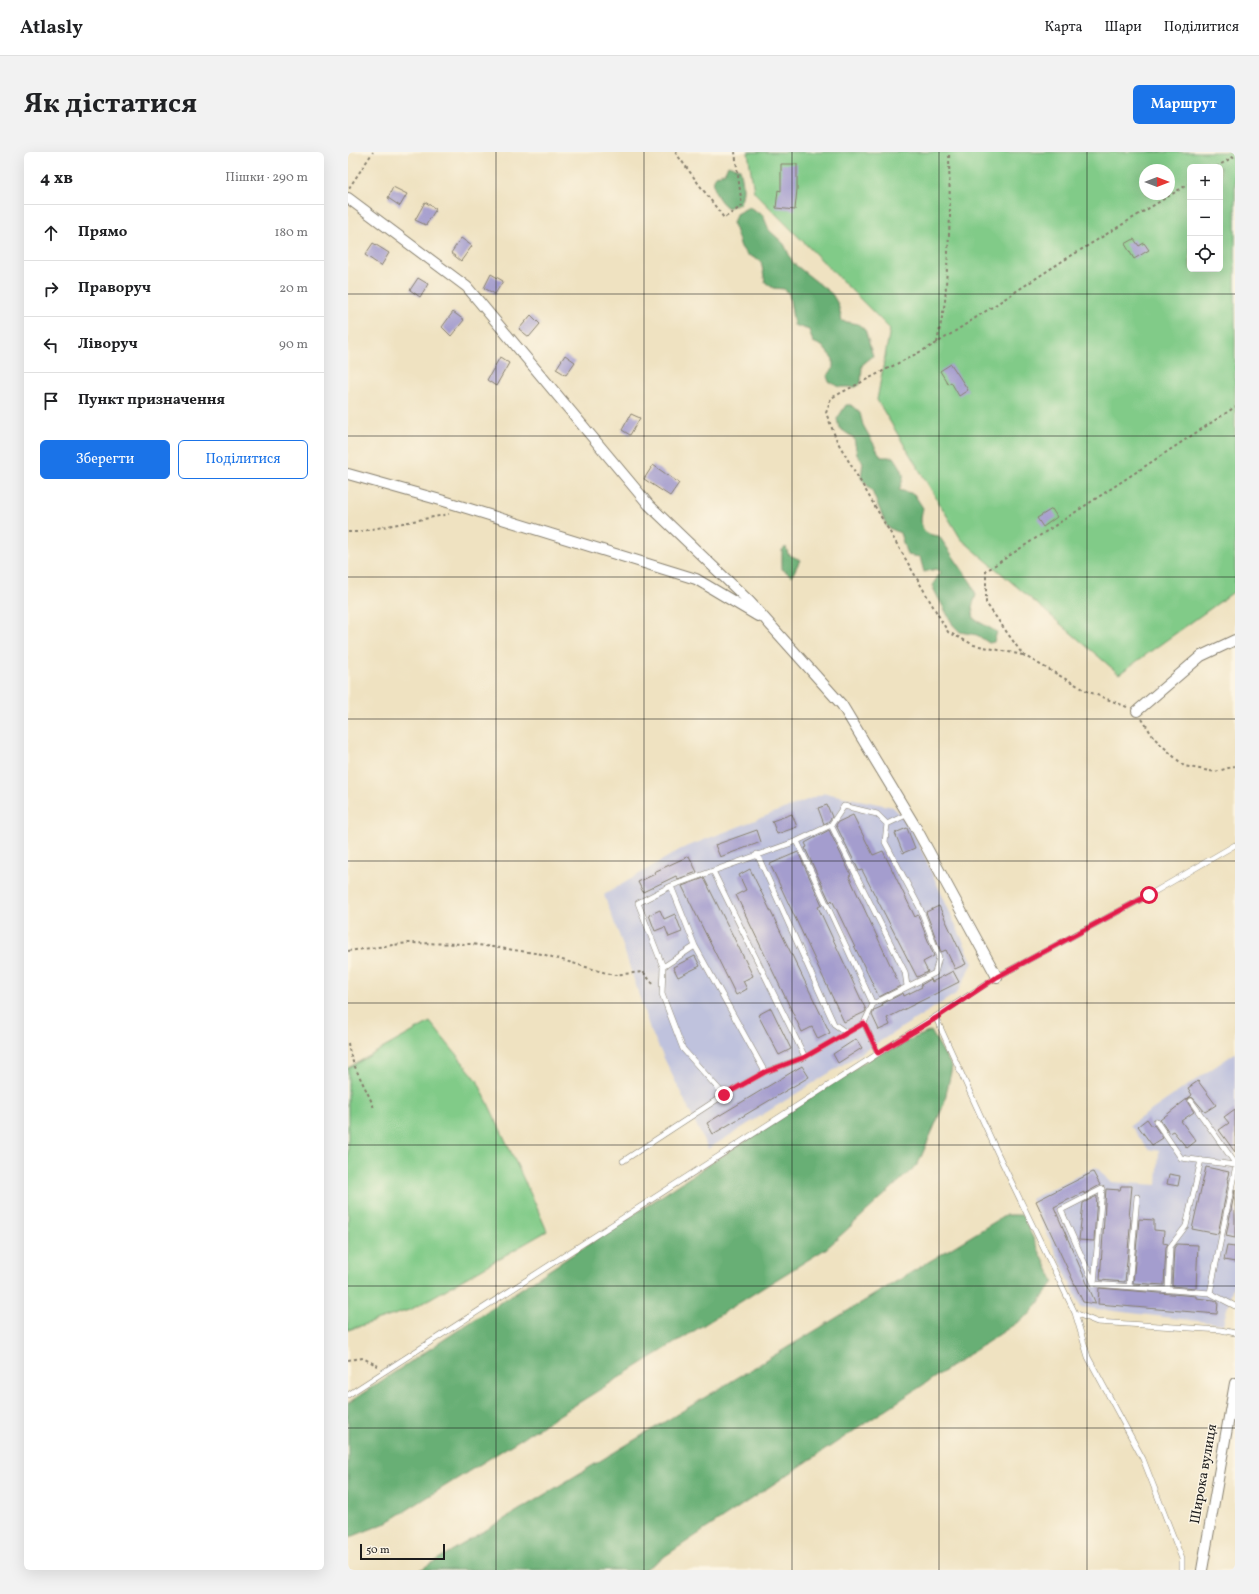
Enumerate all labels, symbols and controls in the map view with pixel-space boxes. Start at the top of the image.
text: Atlasly [20,15,83,41]
text: Карта [1045,18,1083,37]
text: Шари [1105,18,1142,37]
text: Поділитися [1164,18,1239,37]
text: Як дістатися [24,85,197,124]
button: Маршрут [1133,85,1235,124]
north arrow [1139,164,1175,200]
map controls [1187,164,1223,272]
button: + [1187,164,1223,200]
text: 4 хв [40,167,73,190]
text: Пішки · 290 m [225,169,308,187]
button: − [1187,200,1223,236]
icon: ahead [40,222,62,244]
text: Прямо [78,222,127,243]
text: 180 m [274,224,308,242]
button: locate [1187,236,1223,272]
icon: right [40,278,62,300]
text: Праворуч [78,278,151,299]
text: 20 m [279,280,308,298]
icon: left [40,334,62,356]
text: Ліворуч [78,334,138,355]
text: 90 m [279,336,308,354]
icon: arrive [40,390,62,412]
text: Пункт призначення [78,390,225,411]
button: Зберегти [40,440,170,479]
button: Поділитися [178,440,308,479]
route start [1140,886,1158,904]
route end [715,1086,733,1104]
street label: Широка вулиця [1186,1423,1222,1525]
scale bar [360,1542,445,1561]
text: 50 m [366,1543,390,1558]

